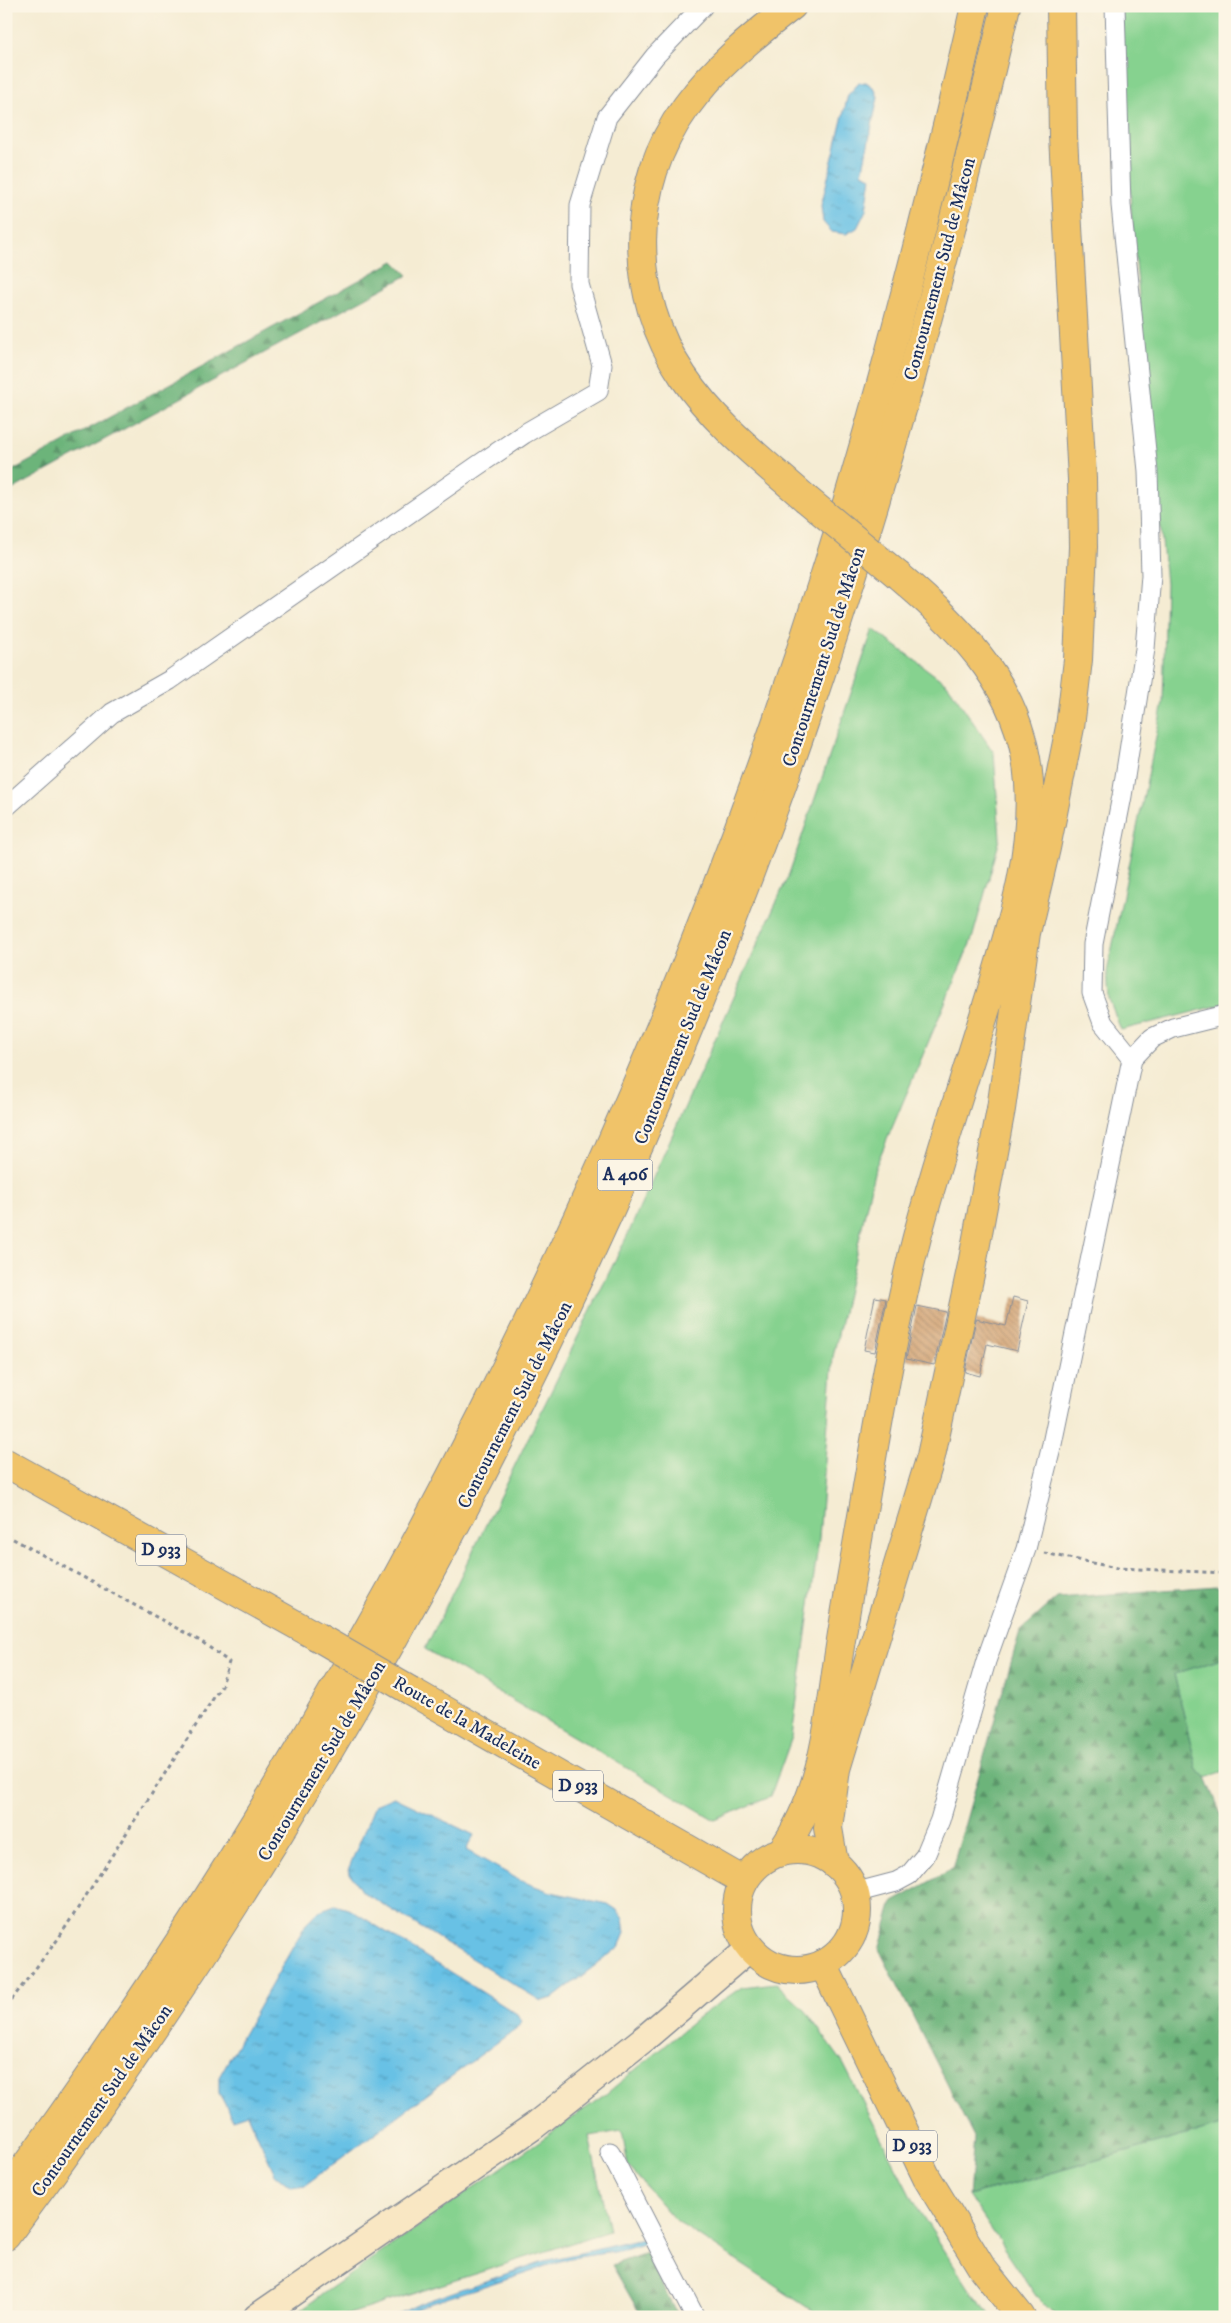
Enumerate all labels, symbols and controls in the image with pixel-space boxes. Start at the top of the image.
street label: Contournement Sud de Mâcon [899,155,981,383]
street label: Contournement Sud de Mâcon [778,544,870,770]
street label: Contournement Sud de Mâcon [629,926,737,1148]
road number: A 406 [598,1160,652,1190]
street label: Contournement Sud de Mâcon [453,1297,577,1513]
road number: D 933 [136,1534,186,1566]
street label: Contournement Sud de Mâcon [253,1656,391,1865]
street label: Route de la Madeleine [389,1671,545,1775]
road number: D 933 [553,1770,603,1802]
street label: Contournement Sud de Mâcon [27,2000,177,2202]
road number: D 933 [887,2130,937,2162]

